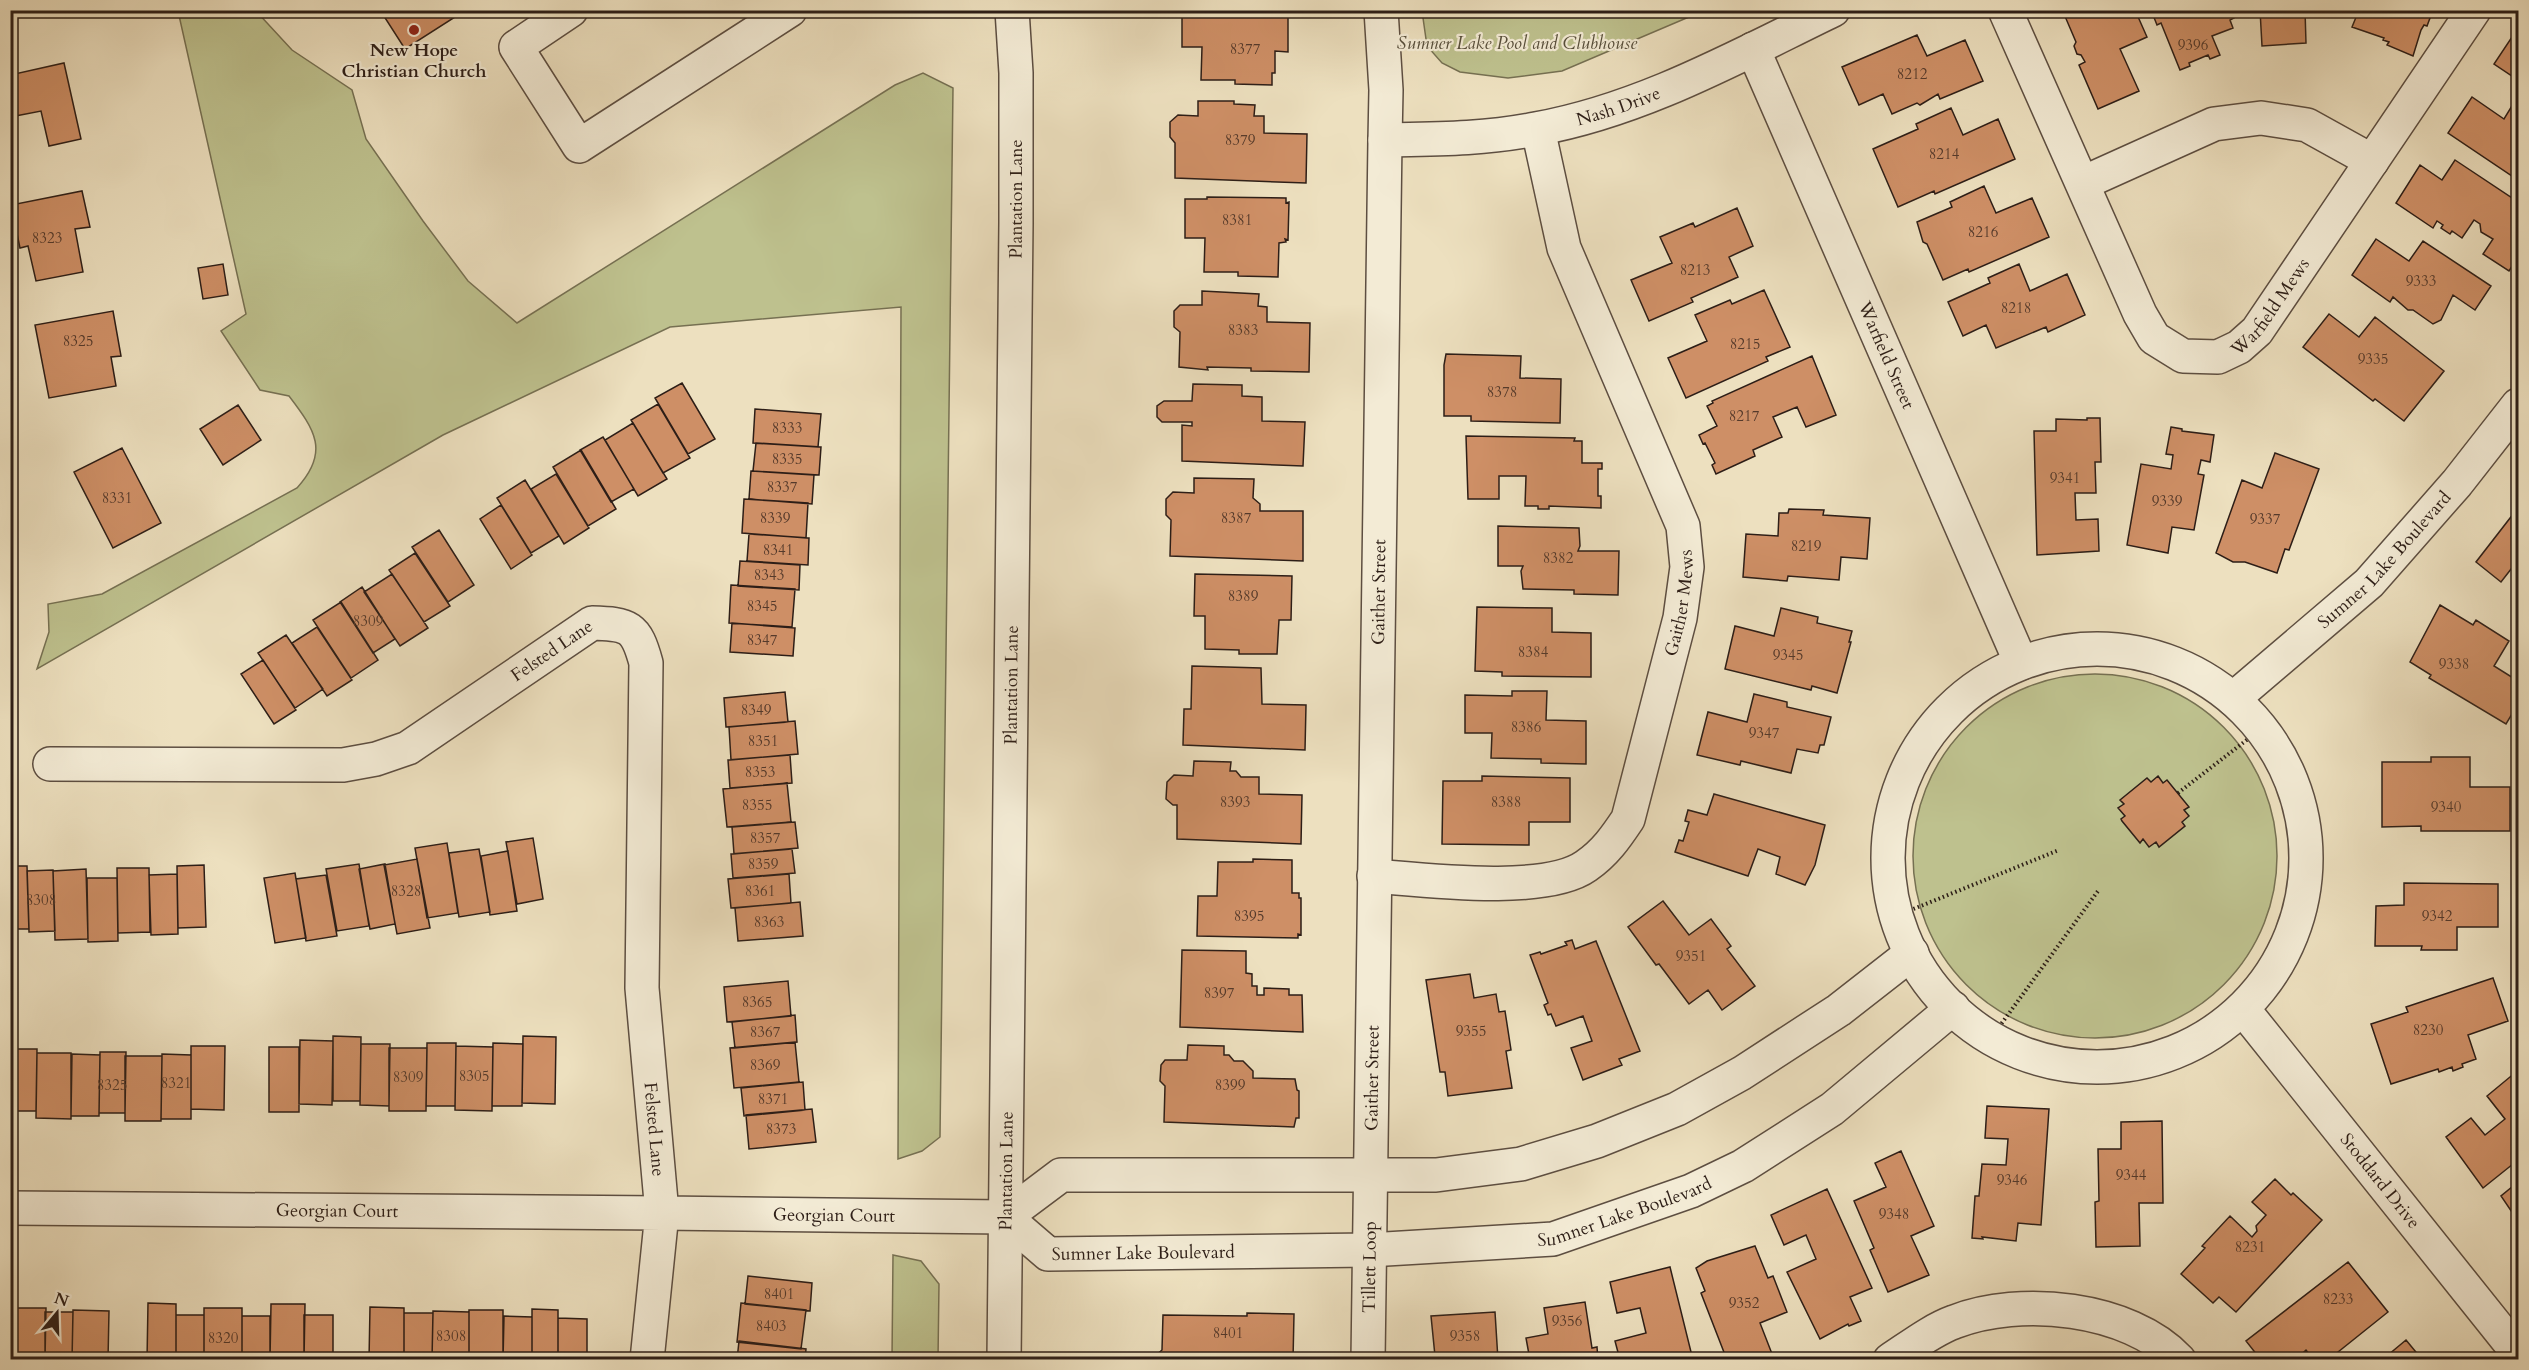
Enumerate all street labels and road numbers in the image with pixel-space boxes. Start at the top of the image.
street label: Nash Drive [1573,80,1664,132]
street label: Plantation Lane [1003,139,1029,259]
street label: Warfield Mews [2224,253,2315,362]
street label: Warfield Street [1852,297,1921,413]
street label: Sumner Lake Boulevard [2312,485,2457,634]
street label: Gaither Street [1365,539,1392,645]
street label: Gaither Mews [1658,549,1700,659]
street label: Felsted Lane [506,614,598,687]
street label: Plantation Lane [998,625,1024,745]
street label: Gaither Street [1359,1025,1385,1131]
street label: Felsted Lane [638,1081,671,1177]
street label: Plantation Lane [993,1111,1019,1231]
street label: Stoddard Drive [2334,1128,2426,1234]
street label: Sumner Lake Boulevard [1537,1170,1716,1252]
street label: Georgian Court [276,1198,399,1223]
street label: Georgian Court [773,1202,896,1228]
street label: Tillett Loop [1356,1221,1382,1313]
street label: Sumner Lake Boulevard [1052,1239,1235,1266]

